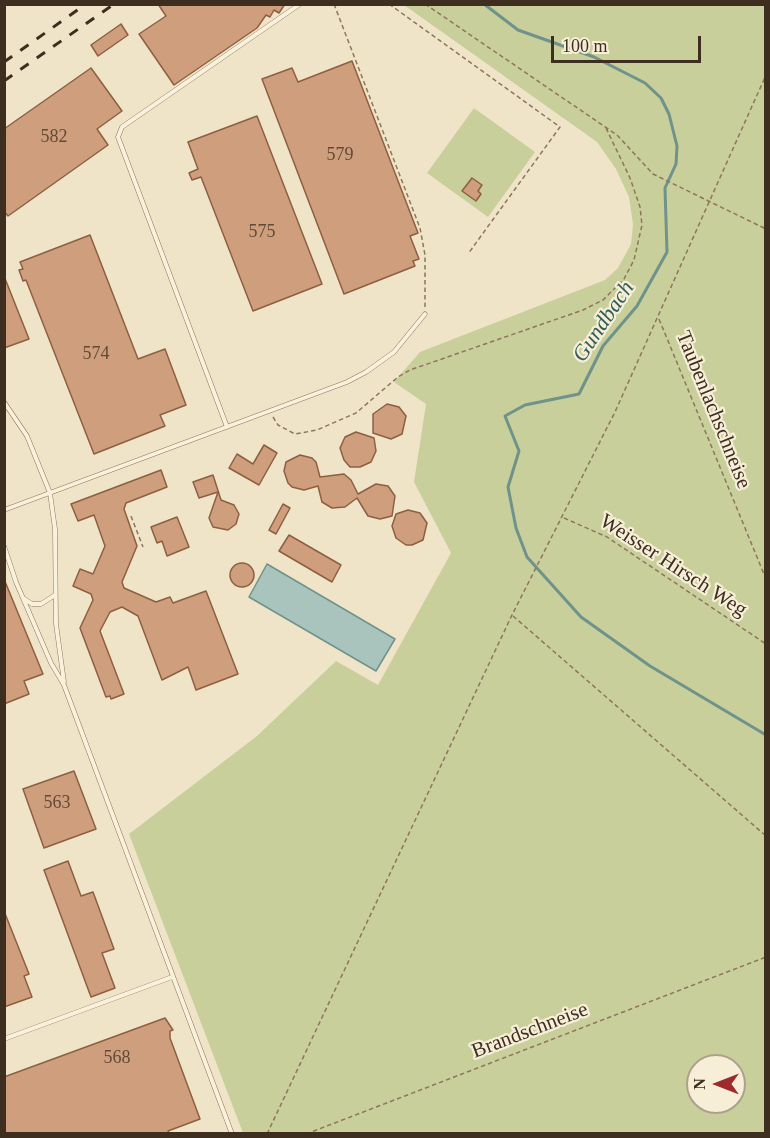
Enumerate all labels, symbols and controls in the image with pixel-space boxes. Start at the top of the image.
scale bar [554,24,704,62]
text: 100 m [562,36,608,56]
house number: 582 [40,126,68,148]
house number: 579 [326,144,354,166]
house number: 575 [248,221,276,243]
water label: Gundbach [567,277,641,367]
street label: Taubenlachschneise [670,328,756,492]
house number: 574 [82,343,110,365]
street label: Weisser Hirsch Weg [595,509,751,623]
house number: 563 [44,792,70,814]
street label: Brandschneise [468,997,592,1065]
house number: 568 [104,1047,130,1069]
north arrow [686,1054,746,1114]
text: N [691,1078,708,1090]

